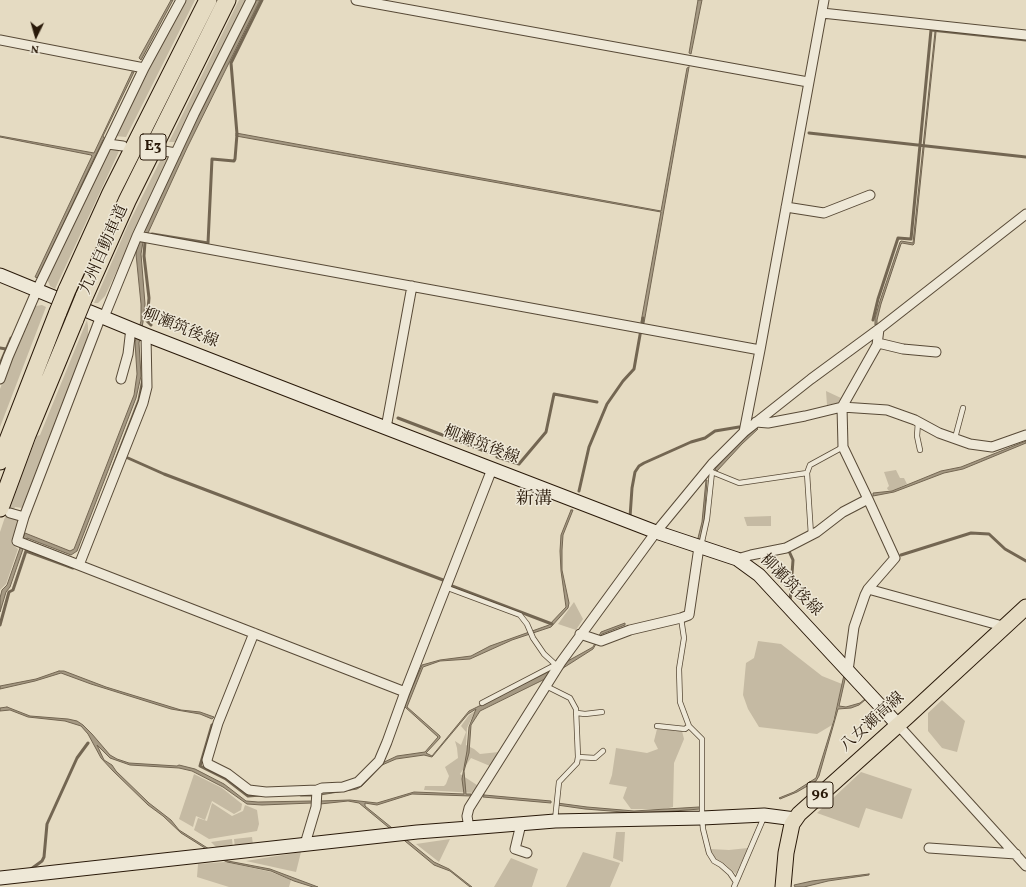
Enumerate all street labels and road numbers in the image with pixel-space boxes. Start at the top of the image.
road number: E3 [140,134,166,160]
street label: 九州自動車道 [77,202,133,298]
street label: 柳瀬筑後線 [139,305,221,353]
street label: 柳瀬筑後線 [440,423,522,469]
street label: 柳瀬筑後線 [755,551,825,621]
street label: 八女瀬高線 [837,689,909,757]
road number: 96 [807,782,833,808]

